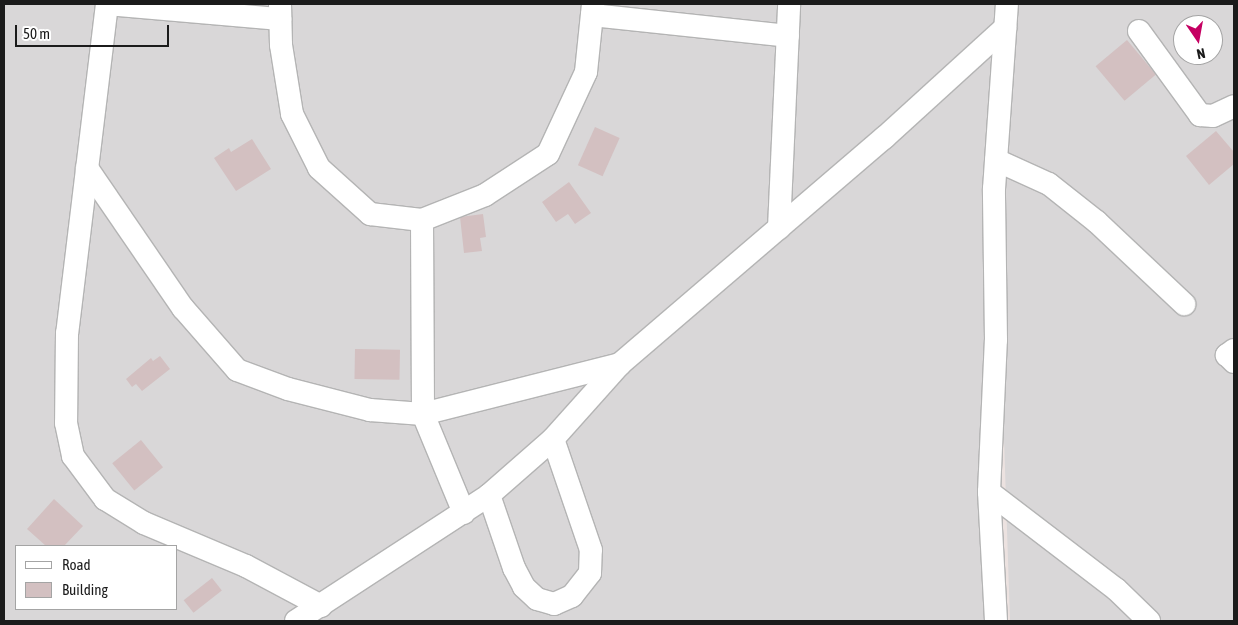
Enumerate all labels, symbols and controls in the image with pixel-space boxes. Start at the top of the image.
scale bar [18,15,171,47]
north arrow [1173,15,1223,65]
text: 50 m [23,25,50,42]
text: N [1195,45,1207,62]
legend [15,545,178,610]
text: Road [62,556,91,573]
text: Building [62,581,108,598]

